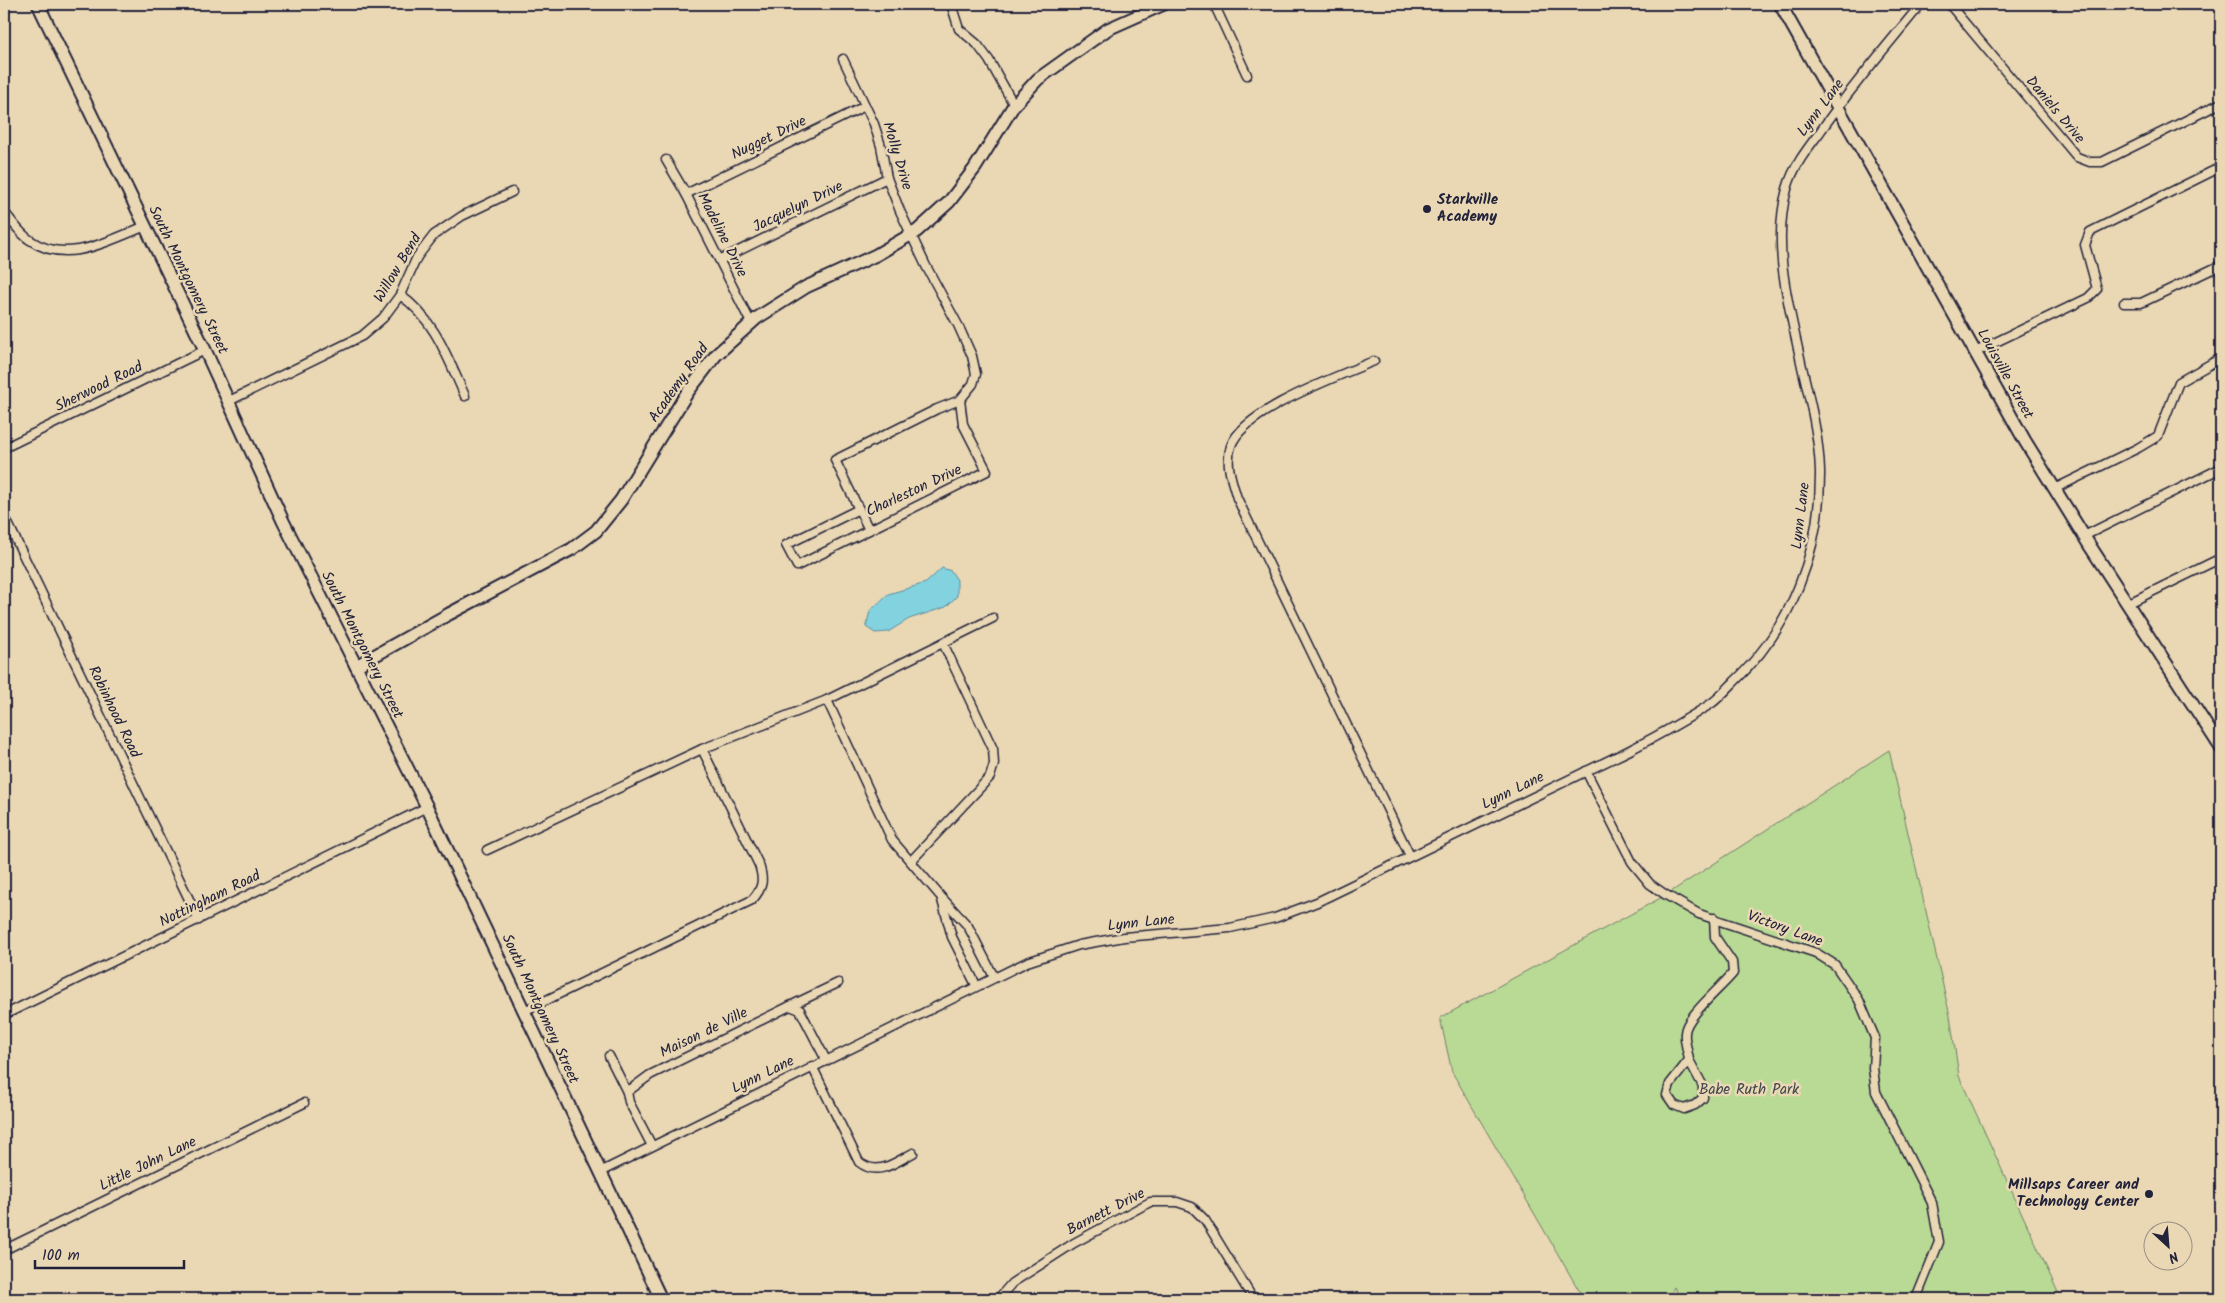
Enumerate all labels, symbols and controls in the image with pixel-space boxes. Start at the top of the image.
street label: Daniels Drive [2019,71,2091,149]
street label: Lynn Lane [1791,74,1851,142]
street label: Nugget Drive [727,109,811,167]
street label: Molly Drive [875,119,919,193]
street label: Jacquelyn Drive [749,175,847,239]
street label: Madeline Drive [690,188,754,282]
place label: Starkville Academy [1437,188,1499,229]
street label: South Montgomery Street [142,202,235,359]
marker: Starkville Academy [1421,203,1433,215]
street label: Willow Bend [368,228,428,307]
street label: Louisville Street [1970,324,2040,424]
street label: Academy Road [643,338,716,428]
street label: Sherwood Road [51,355,147,419]
street label: Charleston Drive [862,458,966,524]
street label: Lynn Lane [1785,481,1817,551]
street label: South Montgomery Street [314,567,410,723]
street label: Robinhood Road [81,662,147,763]
street label: Lynn Lane [1478,765,1549,817]
street label: Nottingham Road [155,864,265,934]
street label: Victory Lane [1744,904,1826,954]
street label: Lynn Lane [1106,908,1176,938]
street label: South Montgomery Street [495,930,585,1088]
street label: Maison de Ville [656,1001,752,1065]
street label: Lynn Lane [728,1049,799,1101]
park label: Babe Ruth Park [1699,1078,1800,1102]
street label: Little John Lane [95,1130,201,1198]
place label: Millsaps Career and Technology Center [2008,1173,2140,1214]
street label: Barnett Drive [1063,1182,1150,1242]
marker: Millsaps Career and Technology Center [2143,1188,2155,1200]
north arrow [2142,1220,2192,1270]
scale bar [35,1238,184,1270]
text: 100 m [42,1244,80,1268]
text: N [2164,1245,2182,1269]

